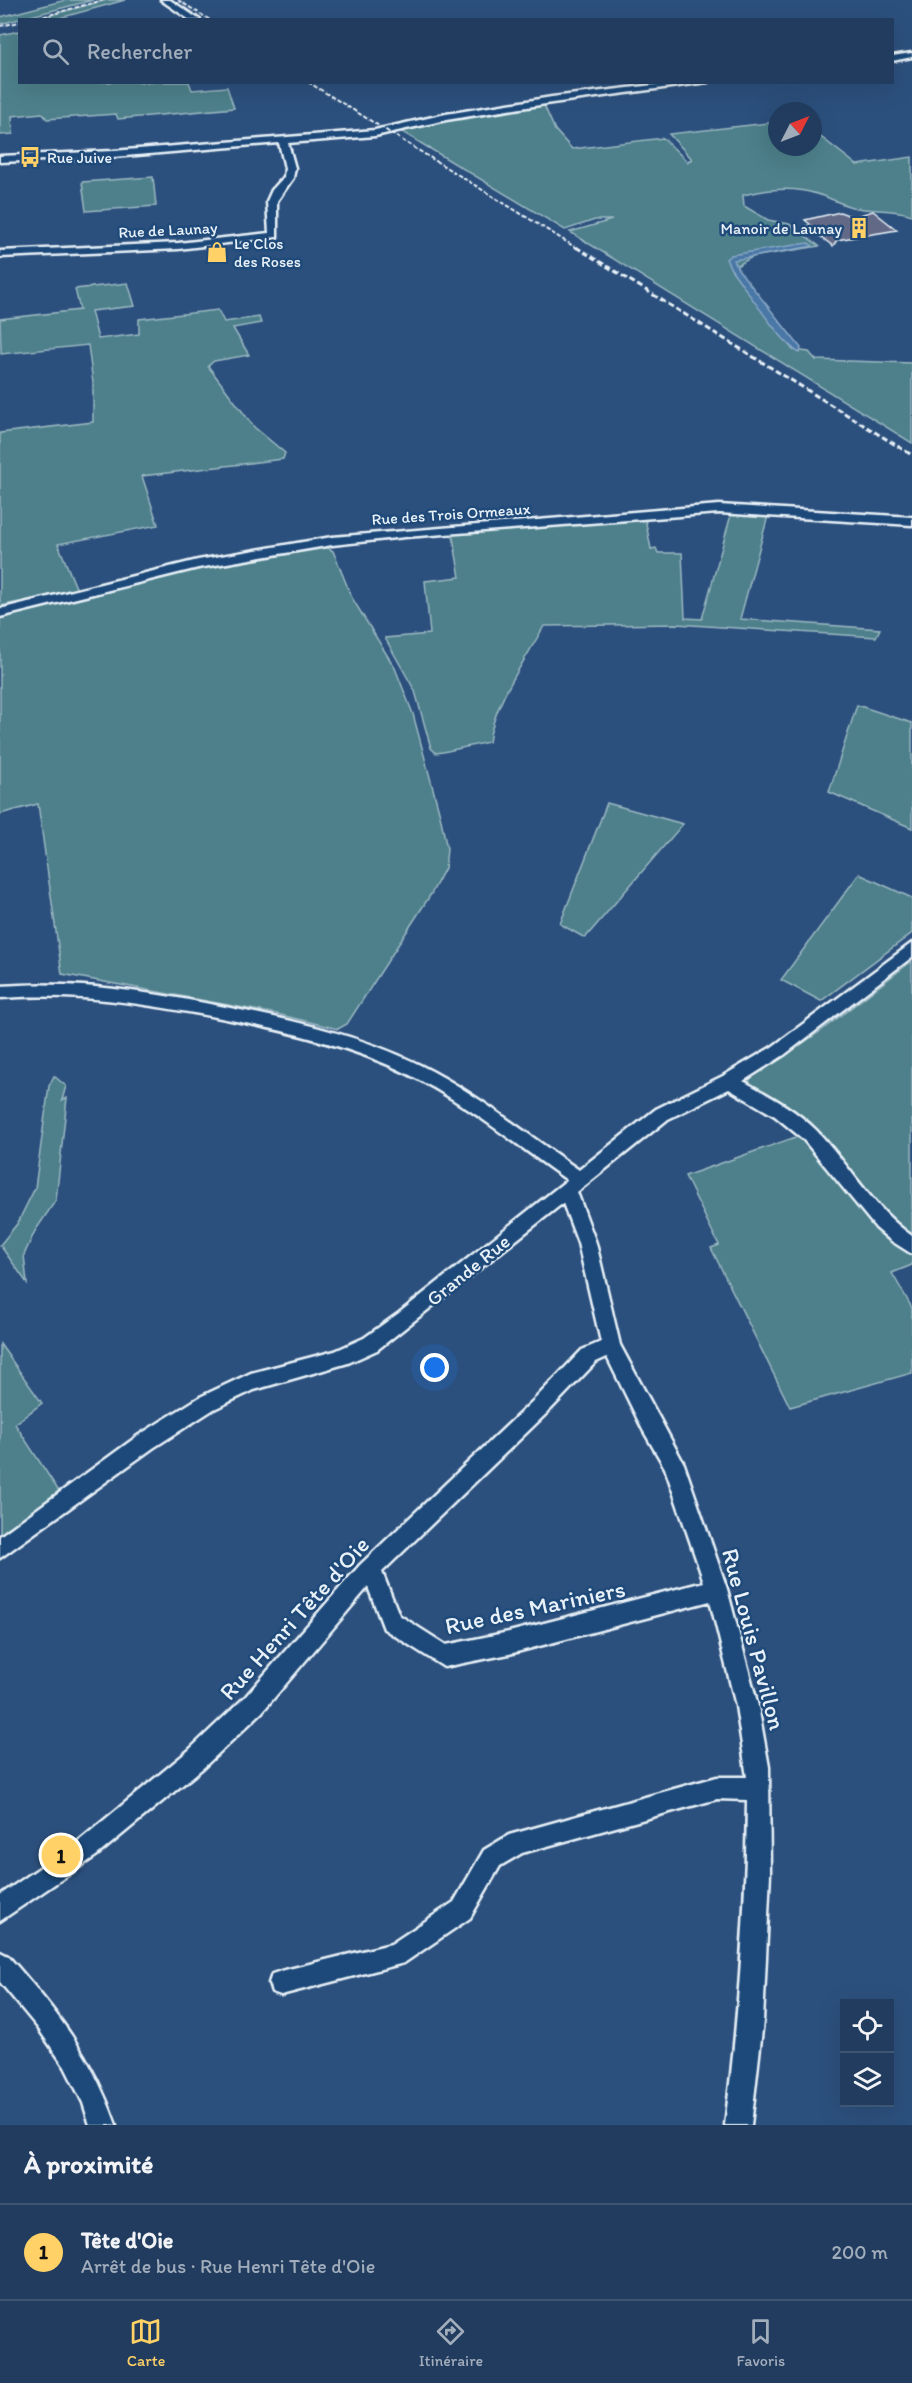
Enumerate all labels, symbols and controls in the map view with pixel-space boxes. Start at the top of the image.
search box [18,18,894,84]
icon: search [39,35,72,68]
text: Rechercher [87,38,192,65]
north arrow [768,102,822,156]
bus stop icon: Rue Juive [18,145,42,169]
place label: Rue Juive [47,148,112,167]
building icon: Manoir de Launay [847,216,871,240]
street label: Rue de Launay [118,218,219,242]
place label: Manoir de Launay [721,219,842,238]
place label: Le Clos des Roses [234,234,301,271]
shop icon: Le Clos des Roses [205,240,229,264]
street label: Rue des Trois Ormeaux [371,499,531,529]
street label: Grande Rue [421,1229,515,1311]
your location [420,1353,449,1382]
street label: Rue Henri Tête d'Oie [213,1530,375,1706]
street label: Rue Louis Pavillon [716,1545,792,1733]
street label: Rue des Mariniers [442,1574,628,1640]
pin: 1 [42,1832,80,1878]
map controls [840,1999,894,2107]
button: locate [840,1999,894,2053]
button: layers [840,2053,894,2107]
text: À proximité [24,2148,153,2180]
text: Tête d'Oie [81,2227,173,2254]
text: 1 [39,2240,48,2264]
text: 200 m [832,2240,888,2264]
text: Arrêt de bus · Rue Henri Tête d'Oie [81,2254,375,2278]
tab: Carte [127,2315,165,2370]
tab: Itinéraire [419,2315,483,2370]
tab: Favoris [737,2315,785,2370]

